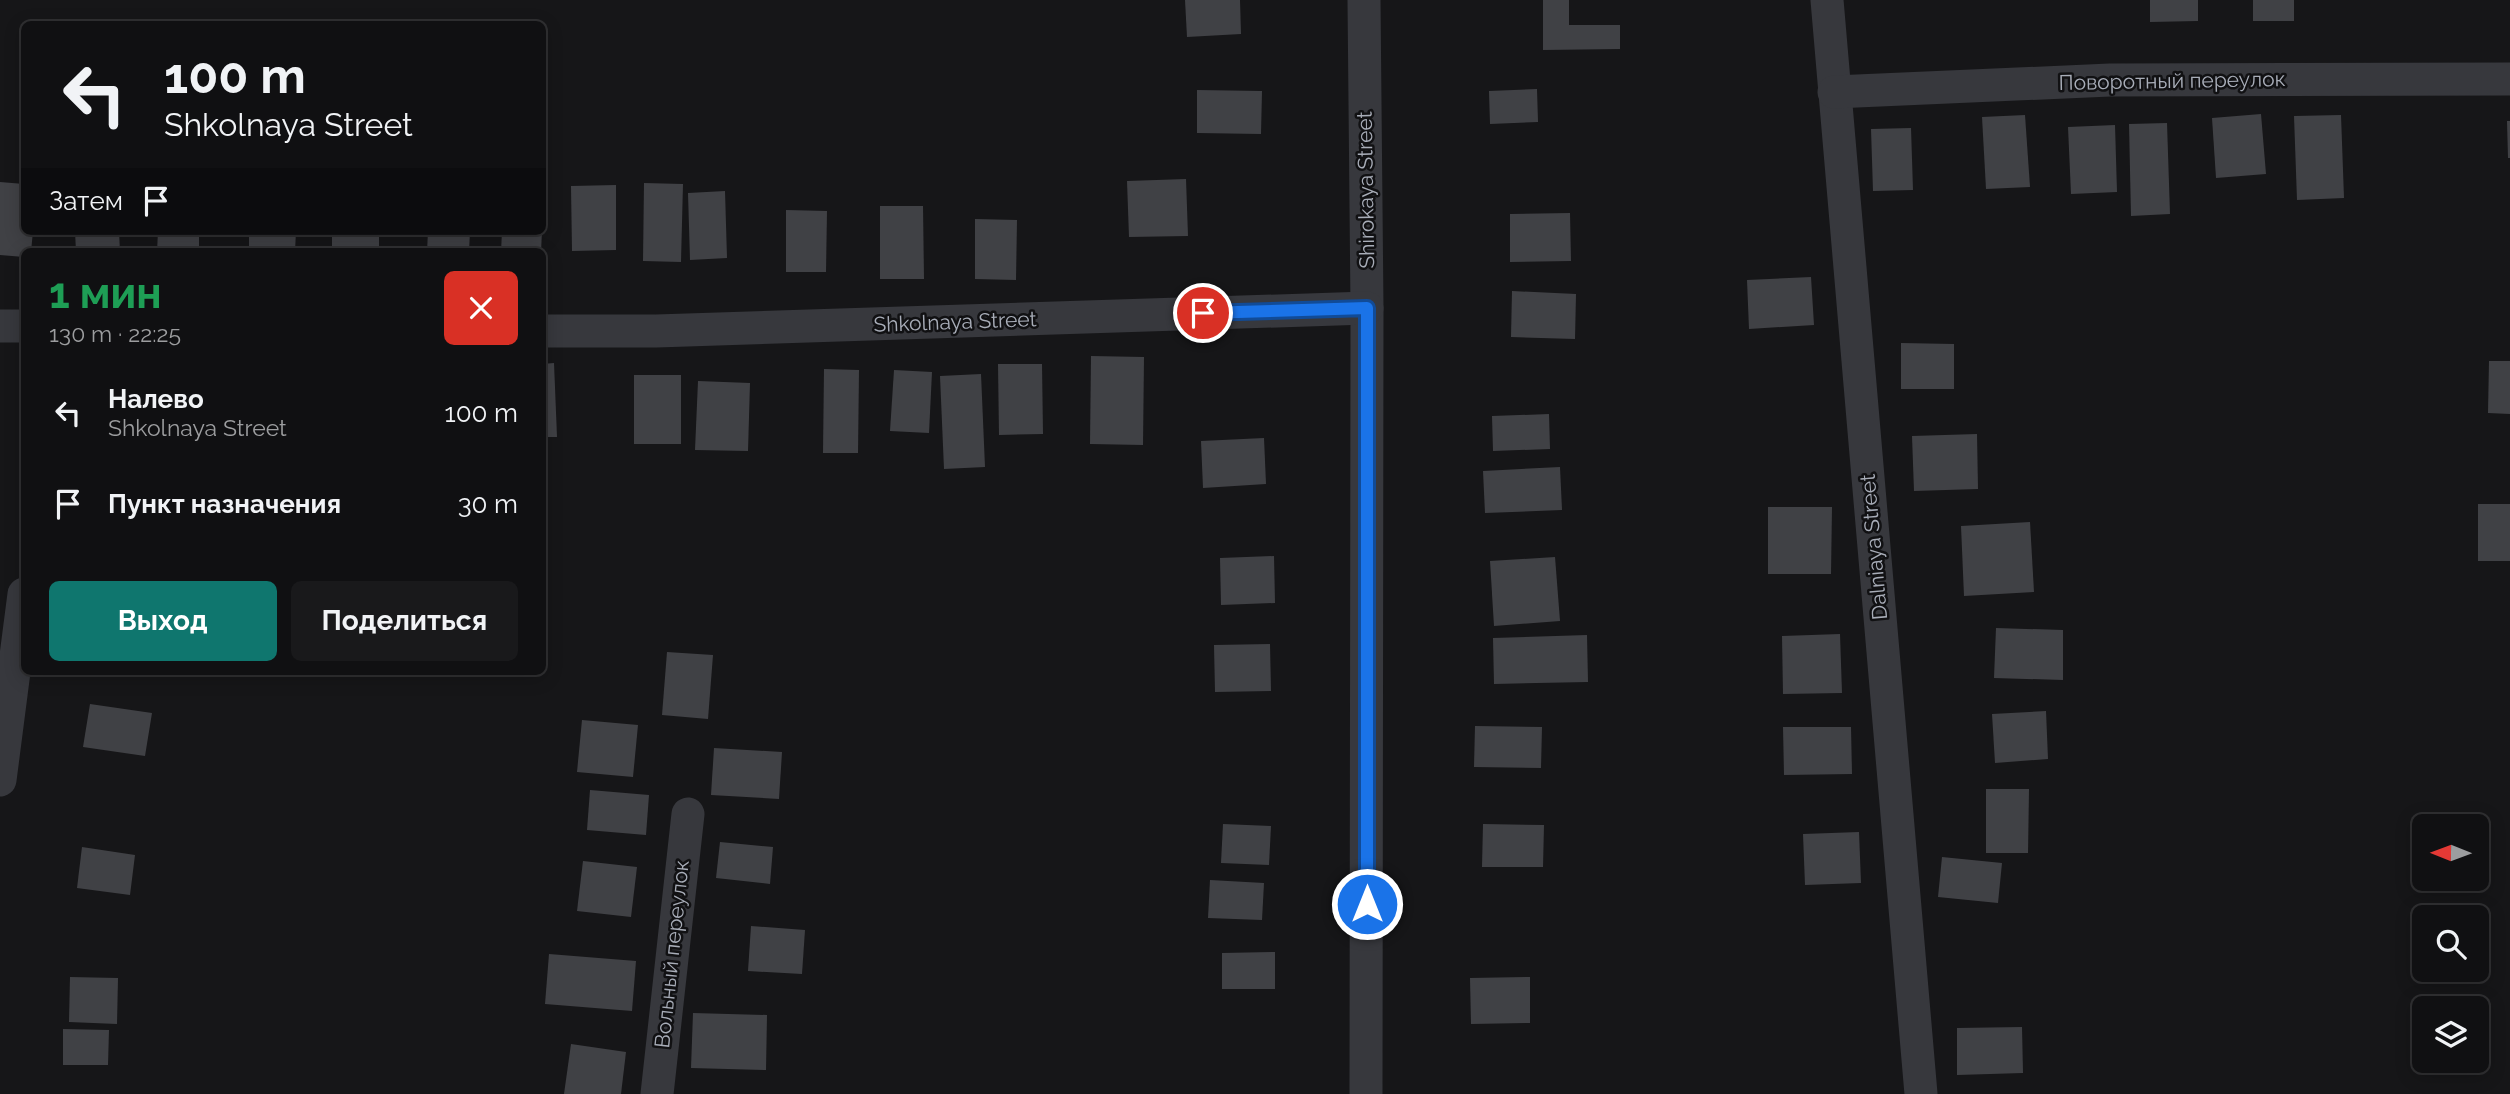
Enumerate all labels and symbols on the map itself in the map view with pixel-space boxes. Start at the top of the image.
street label: Поворотный переулок [2058,66,2286,95]
street label: Shirokaya Street [1352,111,1379,269]
pin [1173,283,1233,343]
street label: Shkolnaya Street [873,306,1037,337]
street label: Dalniaya Street [1855,473,1892,621]
north arrow [2412,814,2488,891]
street label: Вольный переулок [649,859,694,1049]
position arrow [1330,867,1404,941]

